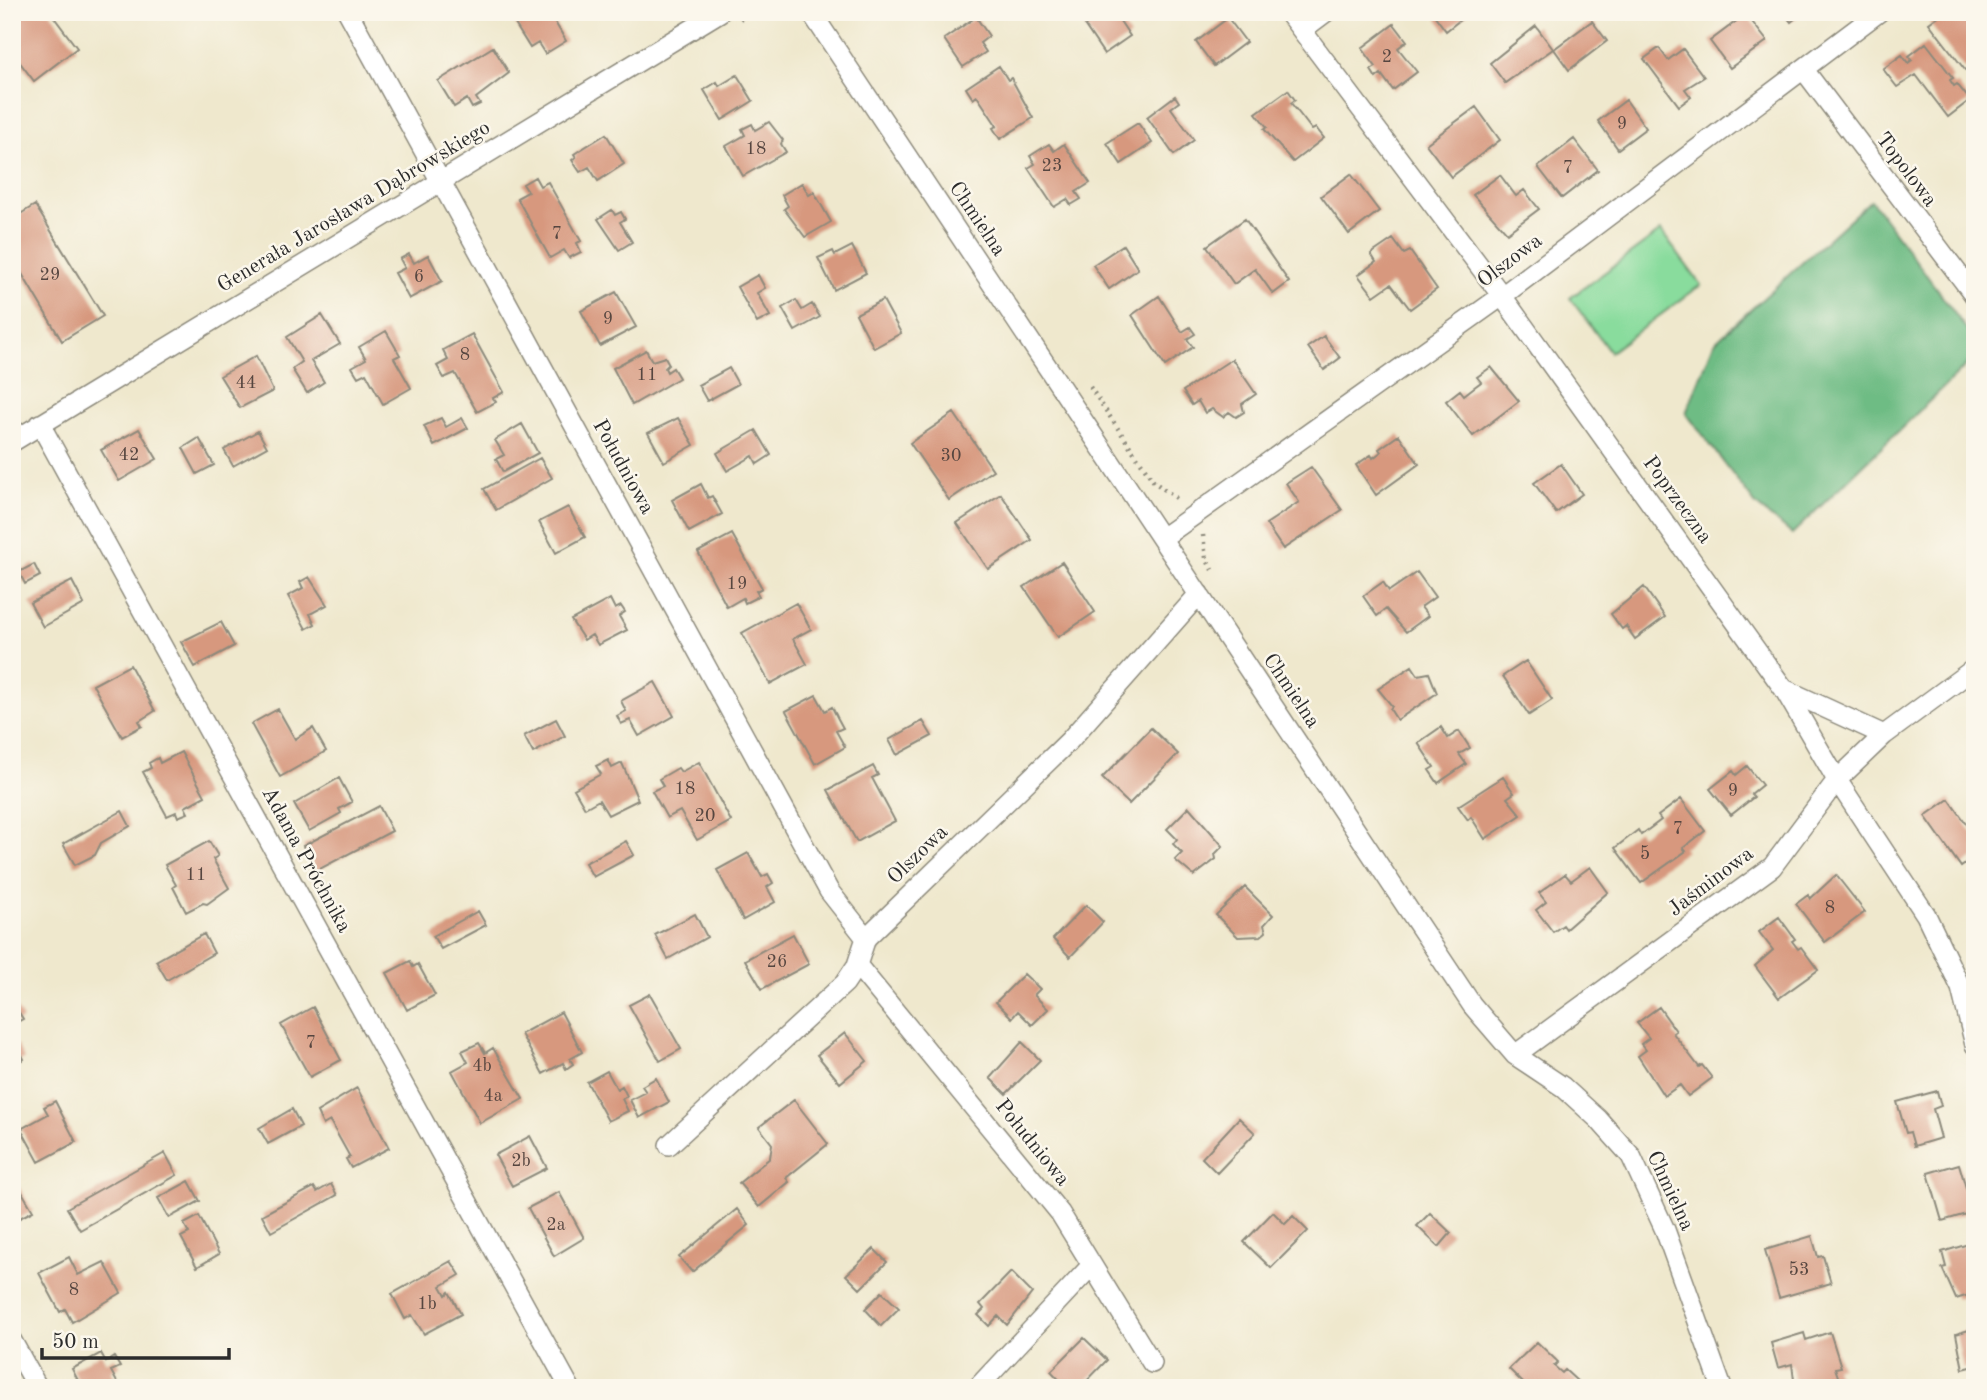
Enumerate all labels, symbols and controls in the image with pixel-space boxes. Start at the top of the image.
house number: 2 [1382,48,1392,66]
house number: 9 [1617,115,1627,133]
street label: Generała Jarosława Dąbrowskiego [214,117,494,297]
street label: Topolowa [1871,129,1941,211]
house number: 18 [746,140,766,158]
house number: 23 [1042,157,1062,175]
house number: 7 [1563,159,1573,177]
street label: Chmielna [945,178,1009,260]
house number: 7 [552,225,562,243]
street label: Olszowa [1474,230,1546,292]
house number: 29 [40,266,60,284]
house number: 6 [414,268,424,286]
house number: 9 [603,310,613,328]
house number: 8 [460,346,470,364]
house number: 11 [637,366,657,384]
house number: 44 [236,374,256,392]
street label: Południowa [588,416,658,518]
house number: 42 [119,446,139,464]
house number: 30 [941,447,961,465]
street label: Poprzeczna [1638,453,1716,547]
house number: 19 [727,575,747,593]
street label: Chmielna [1259,650,1323,732]
house number: 18 [675,780,695,798]
house number: 9 [1728,782,1738,800]
street label: Adama Próchnika [257,784,355,936]
house number: 20 [695,807,715,825]
house number: 7 [1673,820,1683,838]
street label: Olszowa [884,821,952,889]
street label: Jaśminowa [1665,843,1757,921]
house number: 5 [1640,845,1650,863]
house number: 11 [186,866,206,884]
house number: 8 [1825,899,1835,917]
house number: 26 [767,953,787,971]
house number: 7 [306,1034,316,1052]
house number: 4b [472,1057,492,1075]
house number: 4a [483,1087,503,1105]
street label: Południowa [991,1096,1073,1190]
street label: Chmielna [1643,1148,1697,1234]
house number: 2b [511,1152,531,1170]
house number: 2a [546,1216,566,1234]
house number: 53 [1789,1261,1809,1279]
house number: 8 [69,1281,79,1299]
house number: 1b [417,1295,437,1313]
scale bar [42,1316,229,1360]
text: 50 m [52,1332,99,1353]

